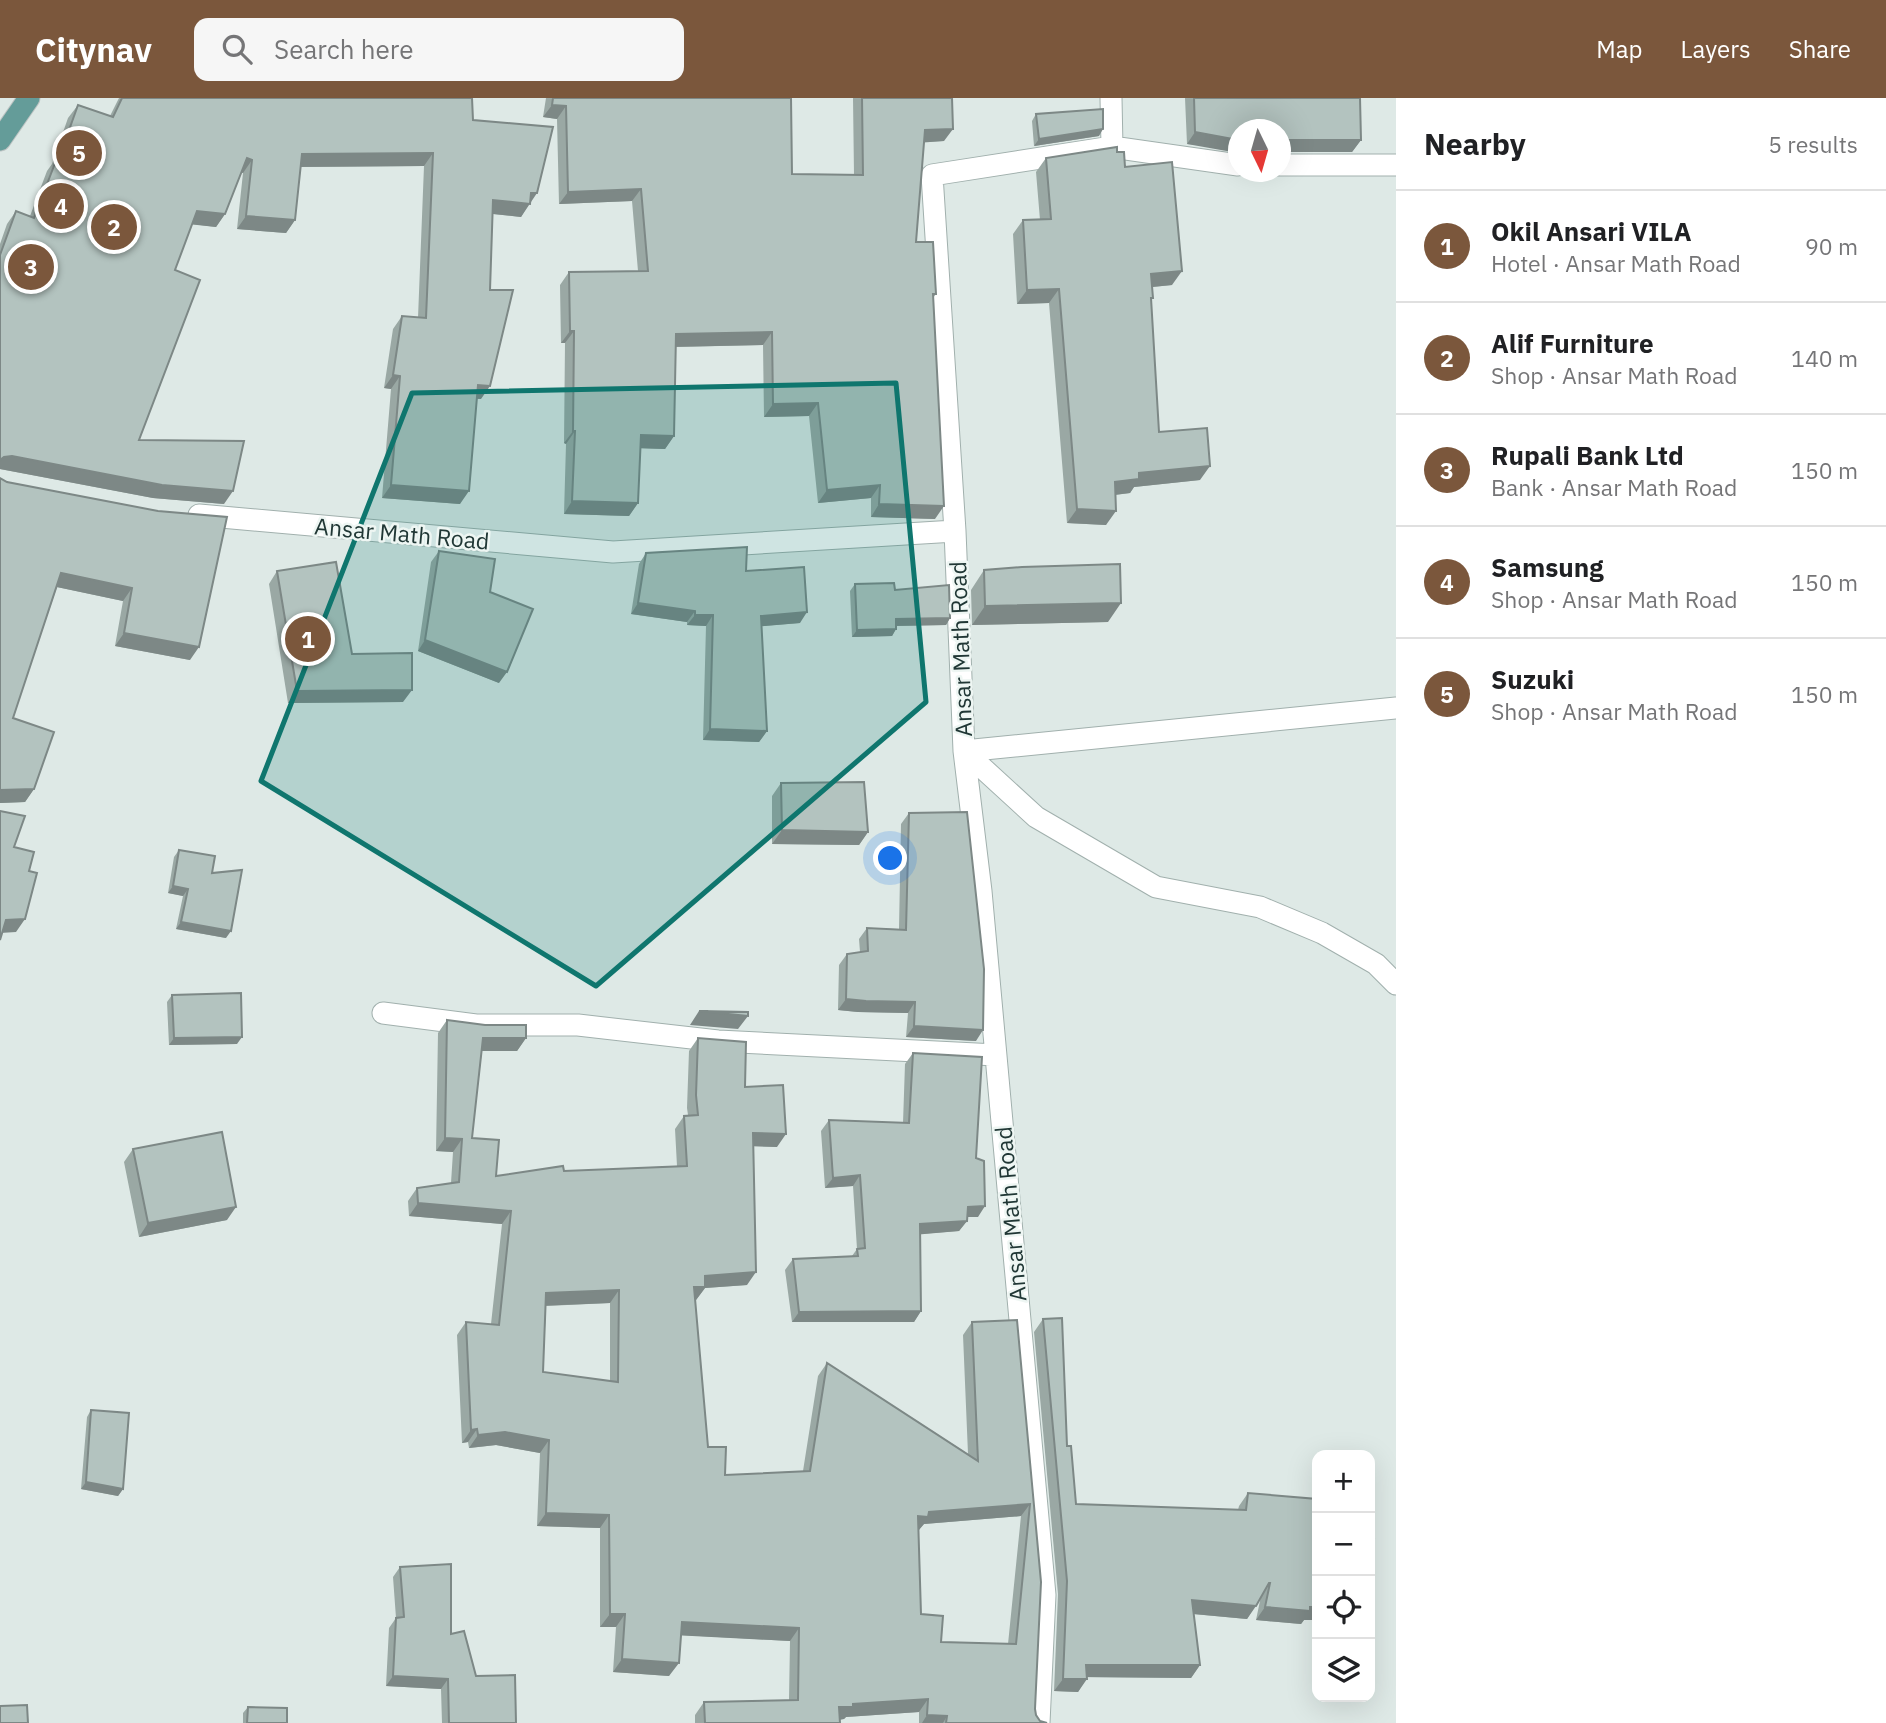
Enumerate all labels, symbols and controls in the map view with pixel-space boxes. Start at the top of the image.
search box [194,18,684,81]
text: Citynav [35,28,152,71]
icon: search [218,30,256,68]
text: Search here [274,32,413,66]
text: Map [1596,33,1643,65]
text: Layers [1681,33,1751,65]
text: Share [1789,33,1851,65]
north arrow [1228,119,1291,182]
text: Nearby [1424,124,1526,163]
pin: 5 [56,127,102,179]
text: 5 results [1768,129,1858,159]
pin: 4 [38,180,84,232]
pin: 2 [91,201,137,253]
text: Okil Ansari VILA [1491,214,1691,248]
text: 1 [1440,231,1454,261]
text: 90 m [1805,231,1858,261]
pin: 3 [8,241,54,293]
text: Hotel · Ansar Math Road [1491,248,1741,278]
text: Alif Furniture [1491,326,1654,360]
text: 2 [1440,343,1454,373]
text: 140 m [1791,343,1858,373]
text: Shop · Ansar Math Road [1491,360,1738,390]
text: Rupali Bank Ltd [1491,438,1684,472]
text: 3 [1440,455,1454,485]
text: 150 m [1791,455,1858,485]
text: Bank · Ansar Math Road [1491,472,1737,502]
street label: Ansar Math Road [313,510,491,556]
text: Samsung [1491,550,1604,584]
street label: Ansar Math Road [942,561,978,737]
text: 4 [1440,567,1454,597]
text: 150 m [1791,567,1858,597]
text: Shop · Ansar Math Road [1491,584,1738,614]
pin: 1 [285,613,331,665]
text: Suzuki [1491,662,1574,696]
text: 5 [1440,679,1454,709]
text: 150 m [1791,679,1858,709]
text: Shop · Ansar Math Road [1491,696,1738,726]
your location [873,841,907,875]
street label: Ansar Math Road [987,1125,1033,1303]
map controls [1312,1450,1375,1702]
button: + [1312,1450,1375,1513]
button: − [1312,1513,1375,1576]
button: locate [1312,1576,1375,1639]
button: layers [1312,1639,1375,1702]

